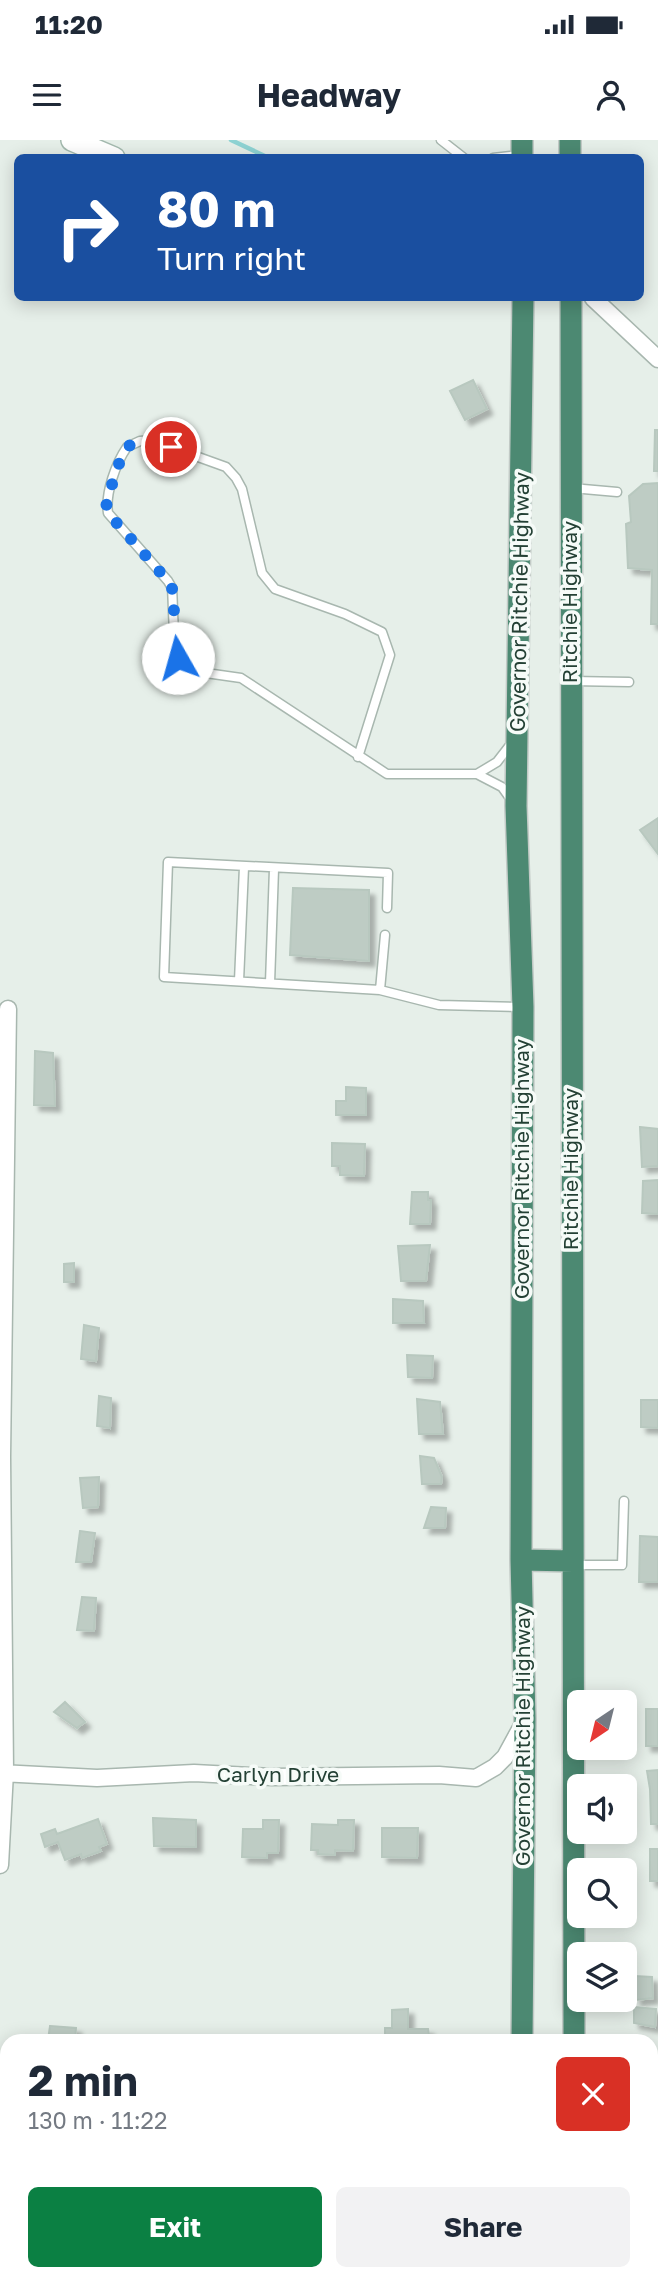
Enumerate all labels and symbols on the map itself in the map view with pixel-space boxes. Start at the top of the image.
pin [141,417,201,477]
street label: Governor Ritchie Highway [504,471,534,732]
street label: Ritchie Highway [556,520,582,683]
position arrow [141,621,215,695]
street label: Governor Ritchie Highway [508,1039,534,1299]
street label: Ritchie Highway [557,1087,583,1250]
street label: Governor Ritchie Highway [509,1606,535,1866]
north arrow [567,1690,637,1760]
street label: Carlyn Drive [217,1761,339,1787]

